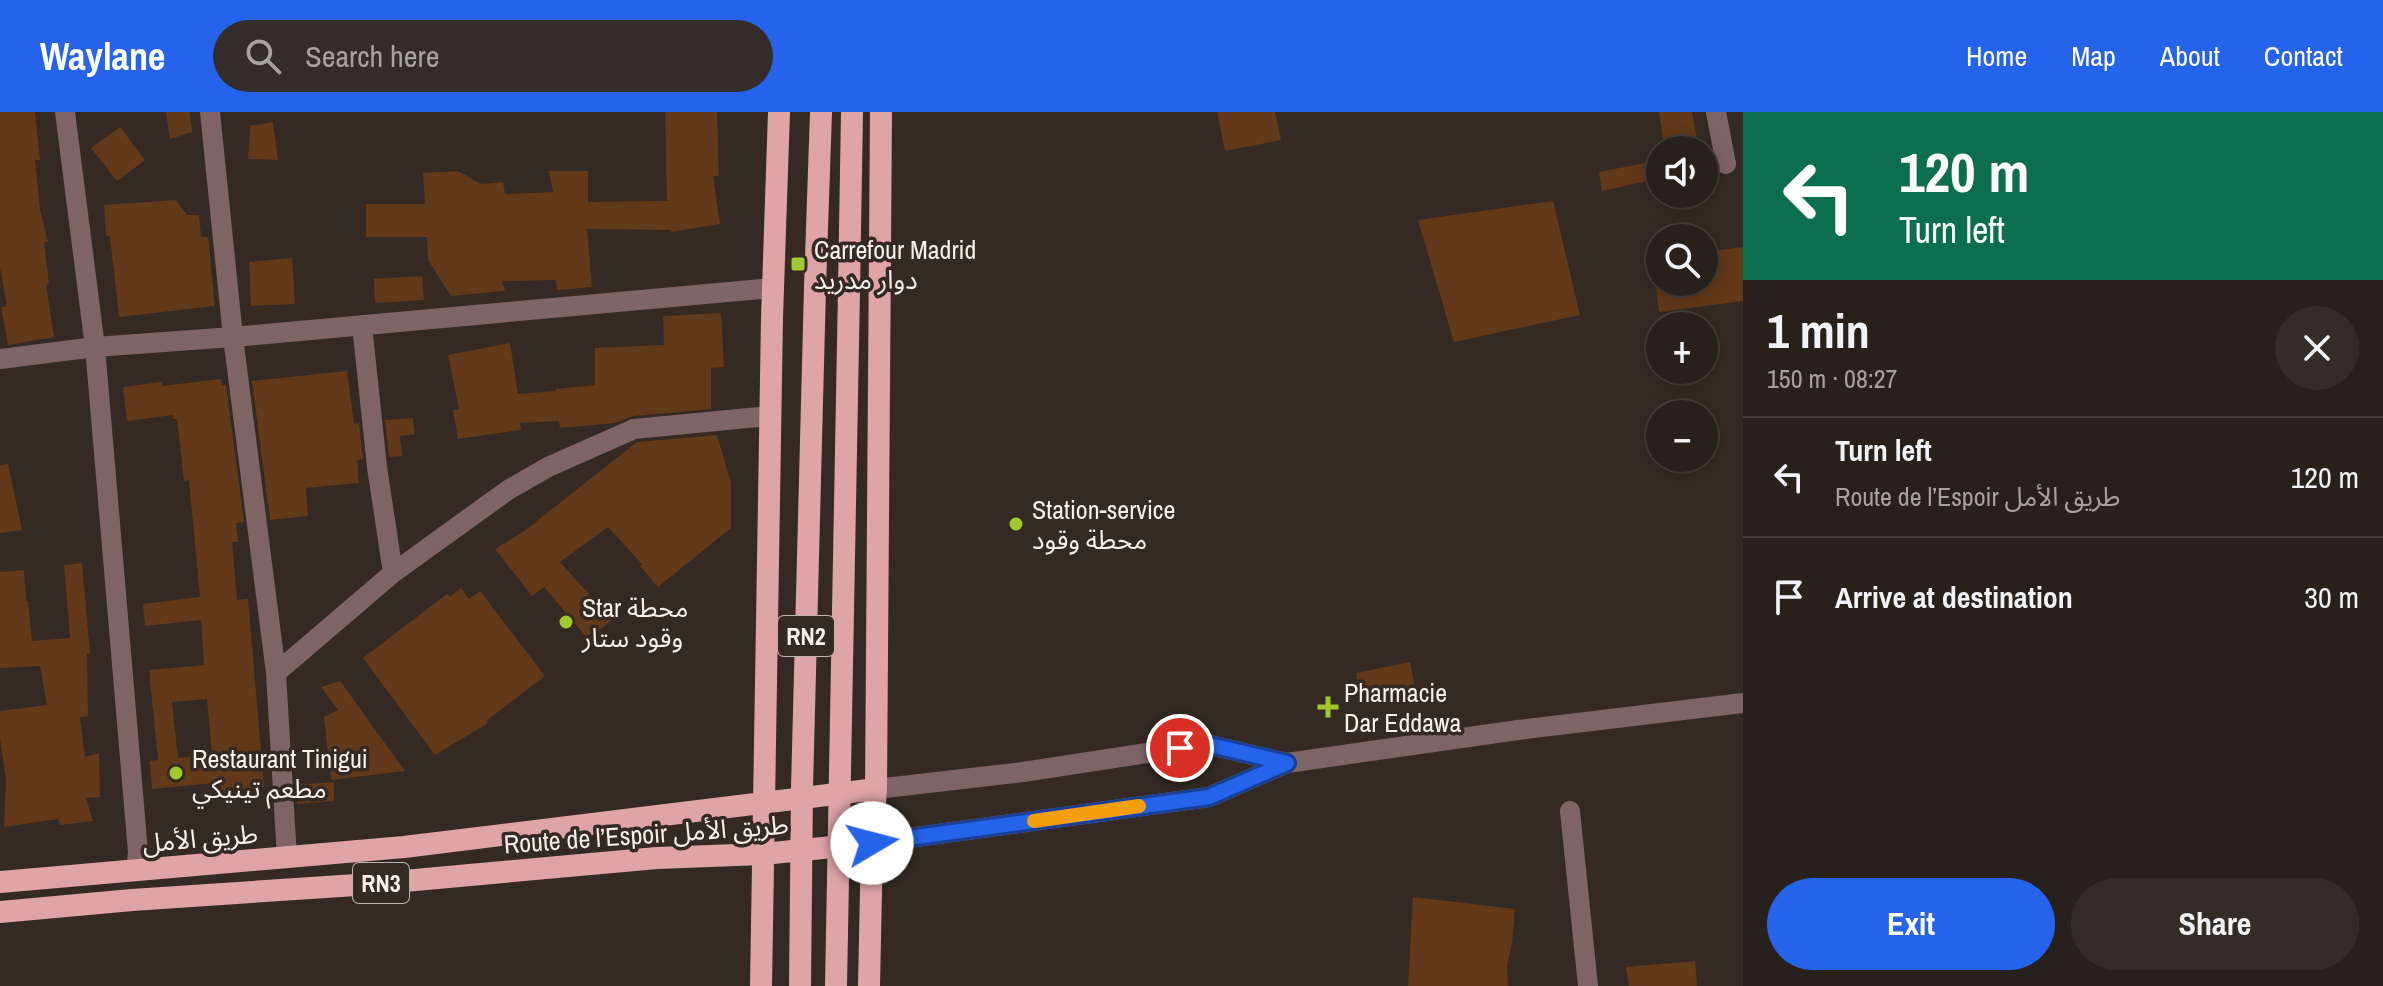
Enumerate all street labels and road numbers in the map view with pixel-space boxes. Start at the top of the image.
road number: RN2 [778,616,834,656]
street label: Route de l’Espoir طريق الأمل [503,807,789,861]
street label: طريق الأمل [141,816,259,860]
road number: RN3 [353,863,409,903]

